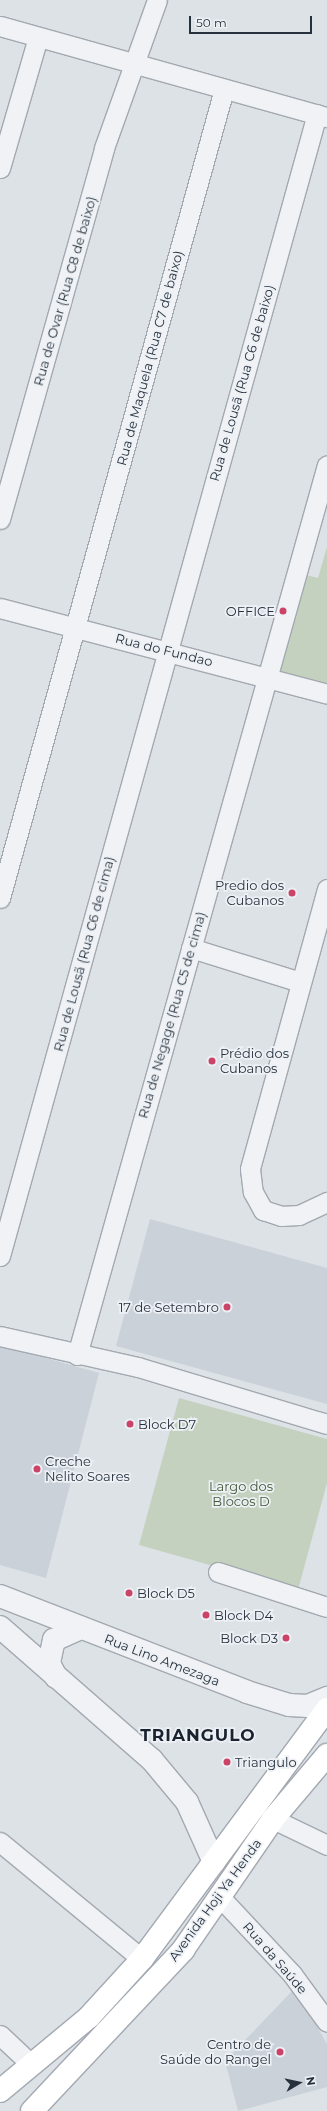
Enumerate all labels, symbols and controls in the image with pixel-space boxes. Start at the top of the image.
scale bar [191,8,314,34]
text: 50 m [196,15,227,30]
street label: Rua de Ovar (Rua C8 de baixo) [30,194,100,388]
street label: Rua de Maquela (Rua C7 de baixo) [114,249,186,467]
street label: Rua de Lousã (Rua C6 de baixo) [206,283,278,483]
place label: OFFICE [226,603,275,619]
marker: OFFICE [278,606,288,616]
street label: Rua do Fundao [114,630,214,670]
street label: Rua de Lousã (Rua C6 de cima) [50,855,118,1053]
place label: Predio dos Cubanos [215,878,284,909]
marker: Predio dos Cubanos [287,888,297,898]
street label: Rua de Negage (Rua C5 de cima) [135,910,209,1120]
place label: Prédio dos Cubanos [220,1046,289,1077]
marker: Prédio dos Cubanos [207,1056,217,1066]
place label: 17 de Setembro [119,1299,219,1315]
marker: 17 de Setembro [222,1302,232,1312]
place label: Block D7 [138,1416,196,1432]
marker: Block D7 [125,1419,135,1429]
place label: Creche Nelito Soares [45,1454,130,1485]
marker: Creche Nelito Soares [32,1464,42,1474]
park label: Largo dos Blocos D [209,1479,273,1510]
place label: Block D5 [137,1585,195,1601]
marker: Block D5 [124,1588,134,1598]
place label: Block D4 [214,1607,273,1623]
marker: Block D4 [201,1610,211,1620]
place label: Block D3 [220,1630,278,1646]
street label: Rua Lino Amezaga [102,1631,222,1689]
marker: Block D3 [281,1633,291,1643]
district label: TRIANGULO [140,1726,256,1746]
place label: Triangulo [235,1754,297,1770]
marker: Triangulo [222,1757,232,1767]
street label: Avenida Hoji Ya Henda [165,1836,265,1964]
street label: Rua da Saúde [240,1919,310,1997]
place label: Centro de Saúde do Rangel [160,2037,271,2068]
marker: Centro de Saúde do Rangel [274,2046,286,2058]
north arrow [279,2063,319,2103]
text: N [303,2076,318,2087]

